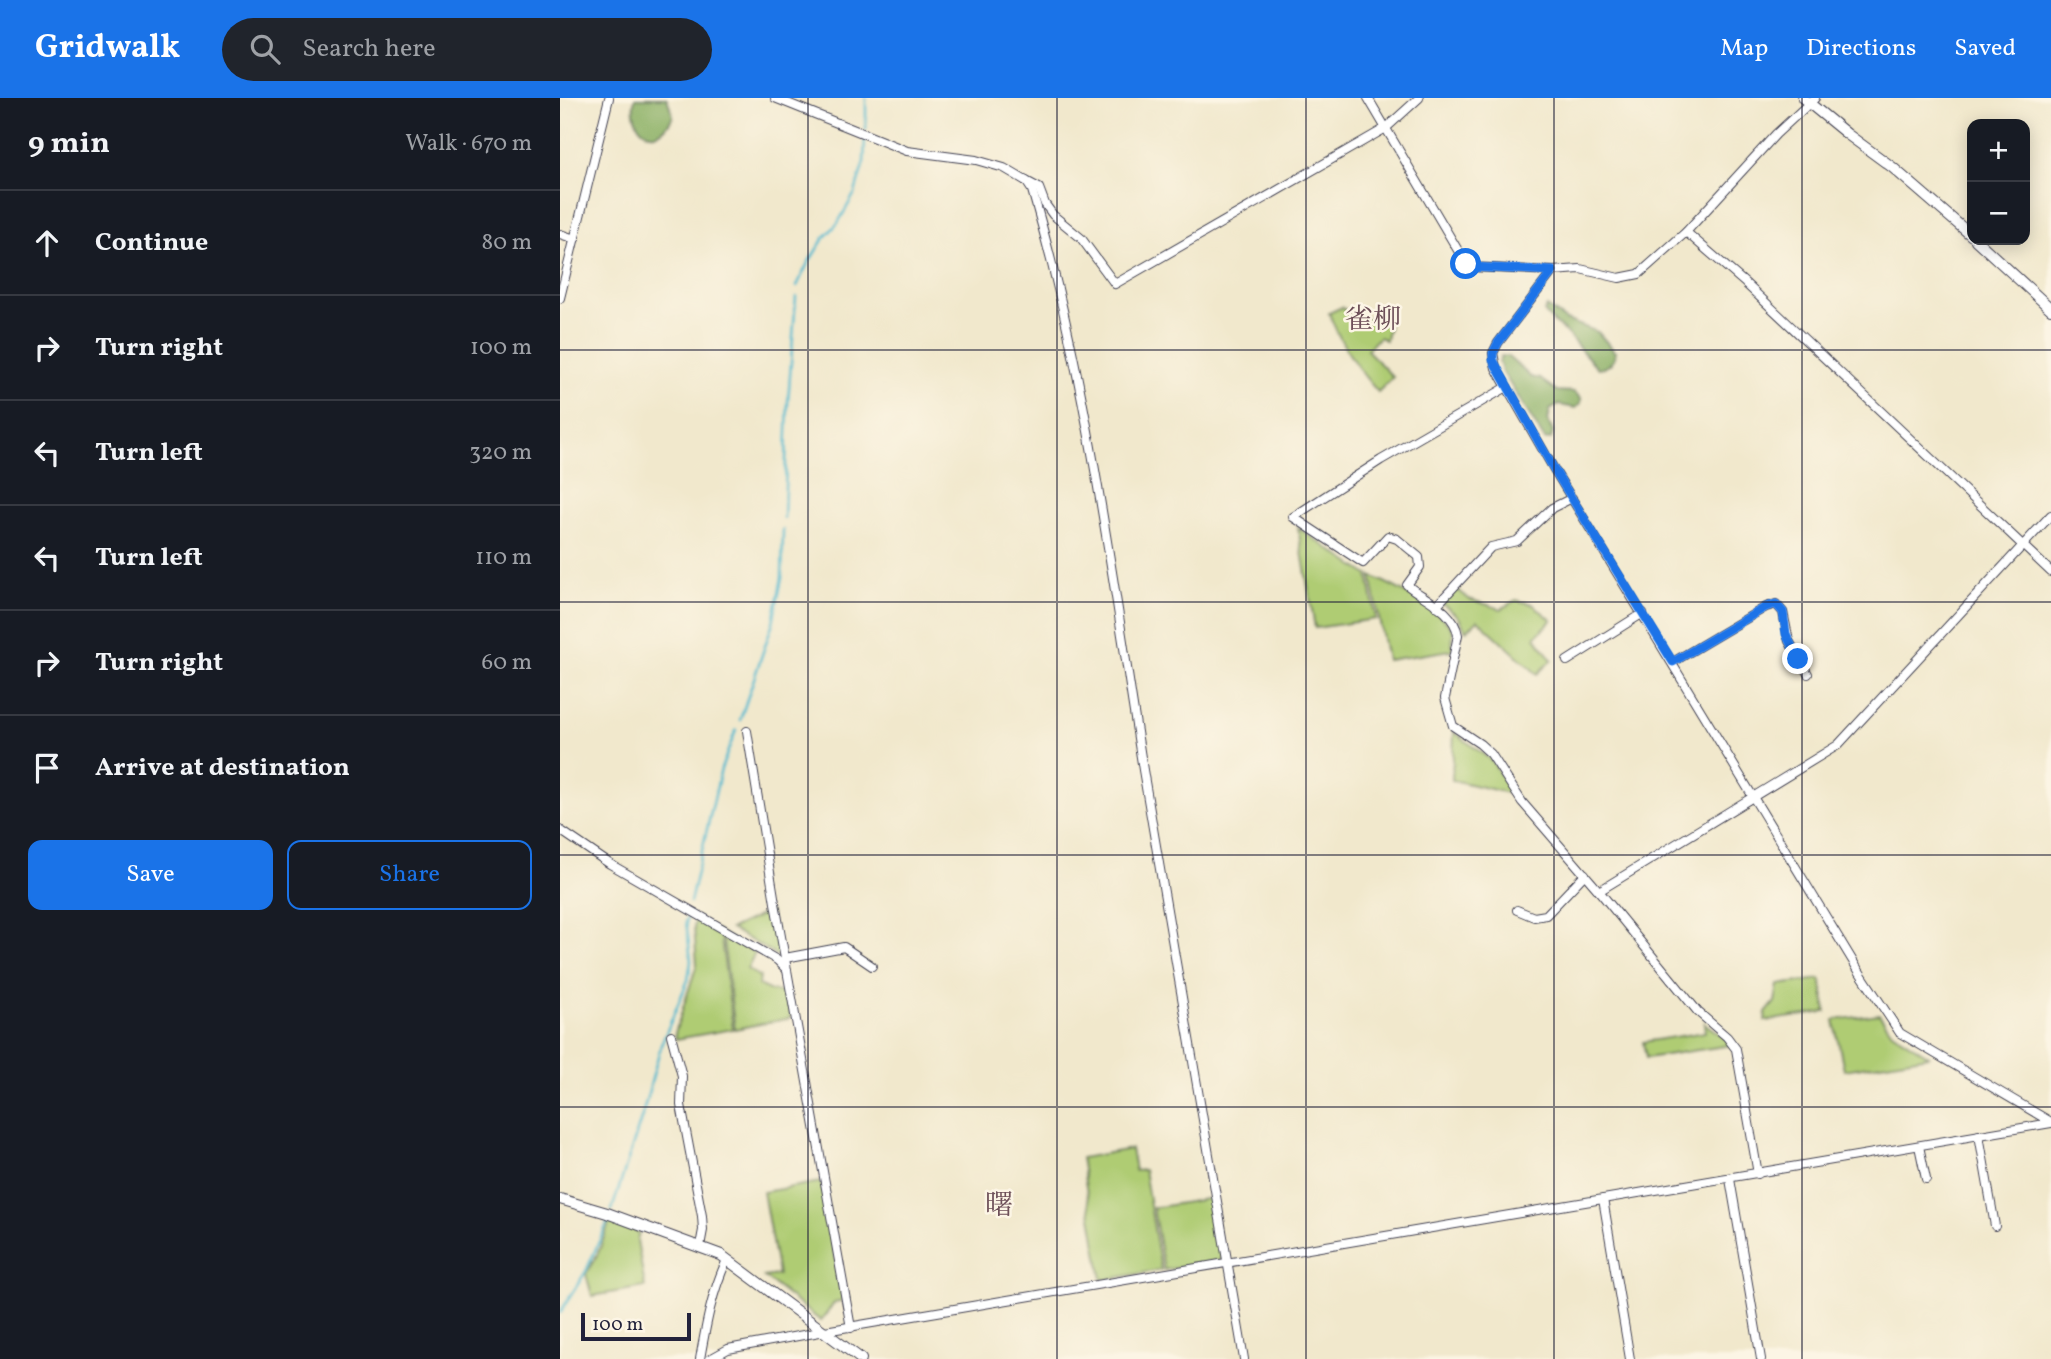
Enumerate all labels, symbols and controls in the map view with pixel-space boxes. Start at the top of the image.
search box [222,18,712,81]
text: Gridwalk [35,26,180,72]
icon: search [246,30,284,68]
text: Search here [302,31,436,67]
text: Map [1720,32,1768,66]
text: Directions [1806,32,1916,66]
text: Saved [1954,32,2016,66]
map controls [1967,119,2030,245]
button: + [1967,119,2030,182]
text: 9 min [28,123,110,165]
text: Walk · 670 m [405,128,532,160]
button: − [1967,182,2030,245]
icon: ahead [28,224,66,262]
text: Continue [95,225,208,261]
text: 80 m [482,227,532,259]
route start [1450,248,1481,279]
district label: 雀柳 [1345,301,1401,340]
icon: right [28,329,66,367]
text: Turn right [95,330,223,366]
text: 100 m [470,332,532,364]
icon: left [28,434,66,472]
text: Turn left [95,435,203,471]
text: 320 m [469,437,532,469]
icon: left [28,539,66,577]
text: Turn left [95,540,203,576]
text: 110 m [475,542,532,574]
route end [1782,643,1813,674]
icon: right [28,644,66,682]
text: Turn right [95,645,223,681]
text: 60 m [482,647,532,679]
icon: arrive [28,749,66,787]
text: Arrive at destination [95,750,350,786]
button: Save [28,840,273,910]
button: Share [287,840,532,910]
district label: 曙 [985,1187,1013,1226]
scale bar [581,1310,691,1342]
text: 100 m [592,1312,643,1338]

